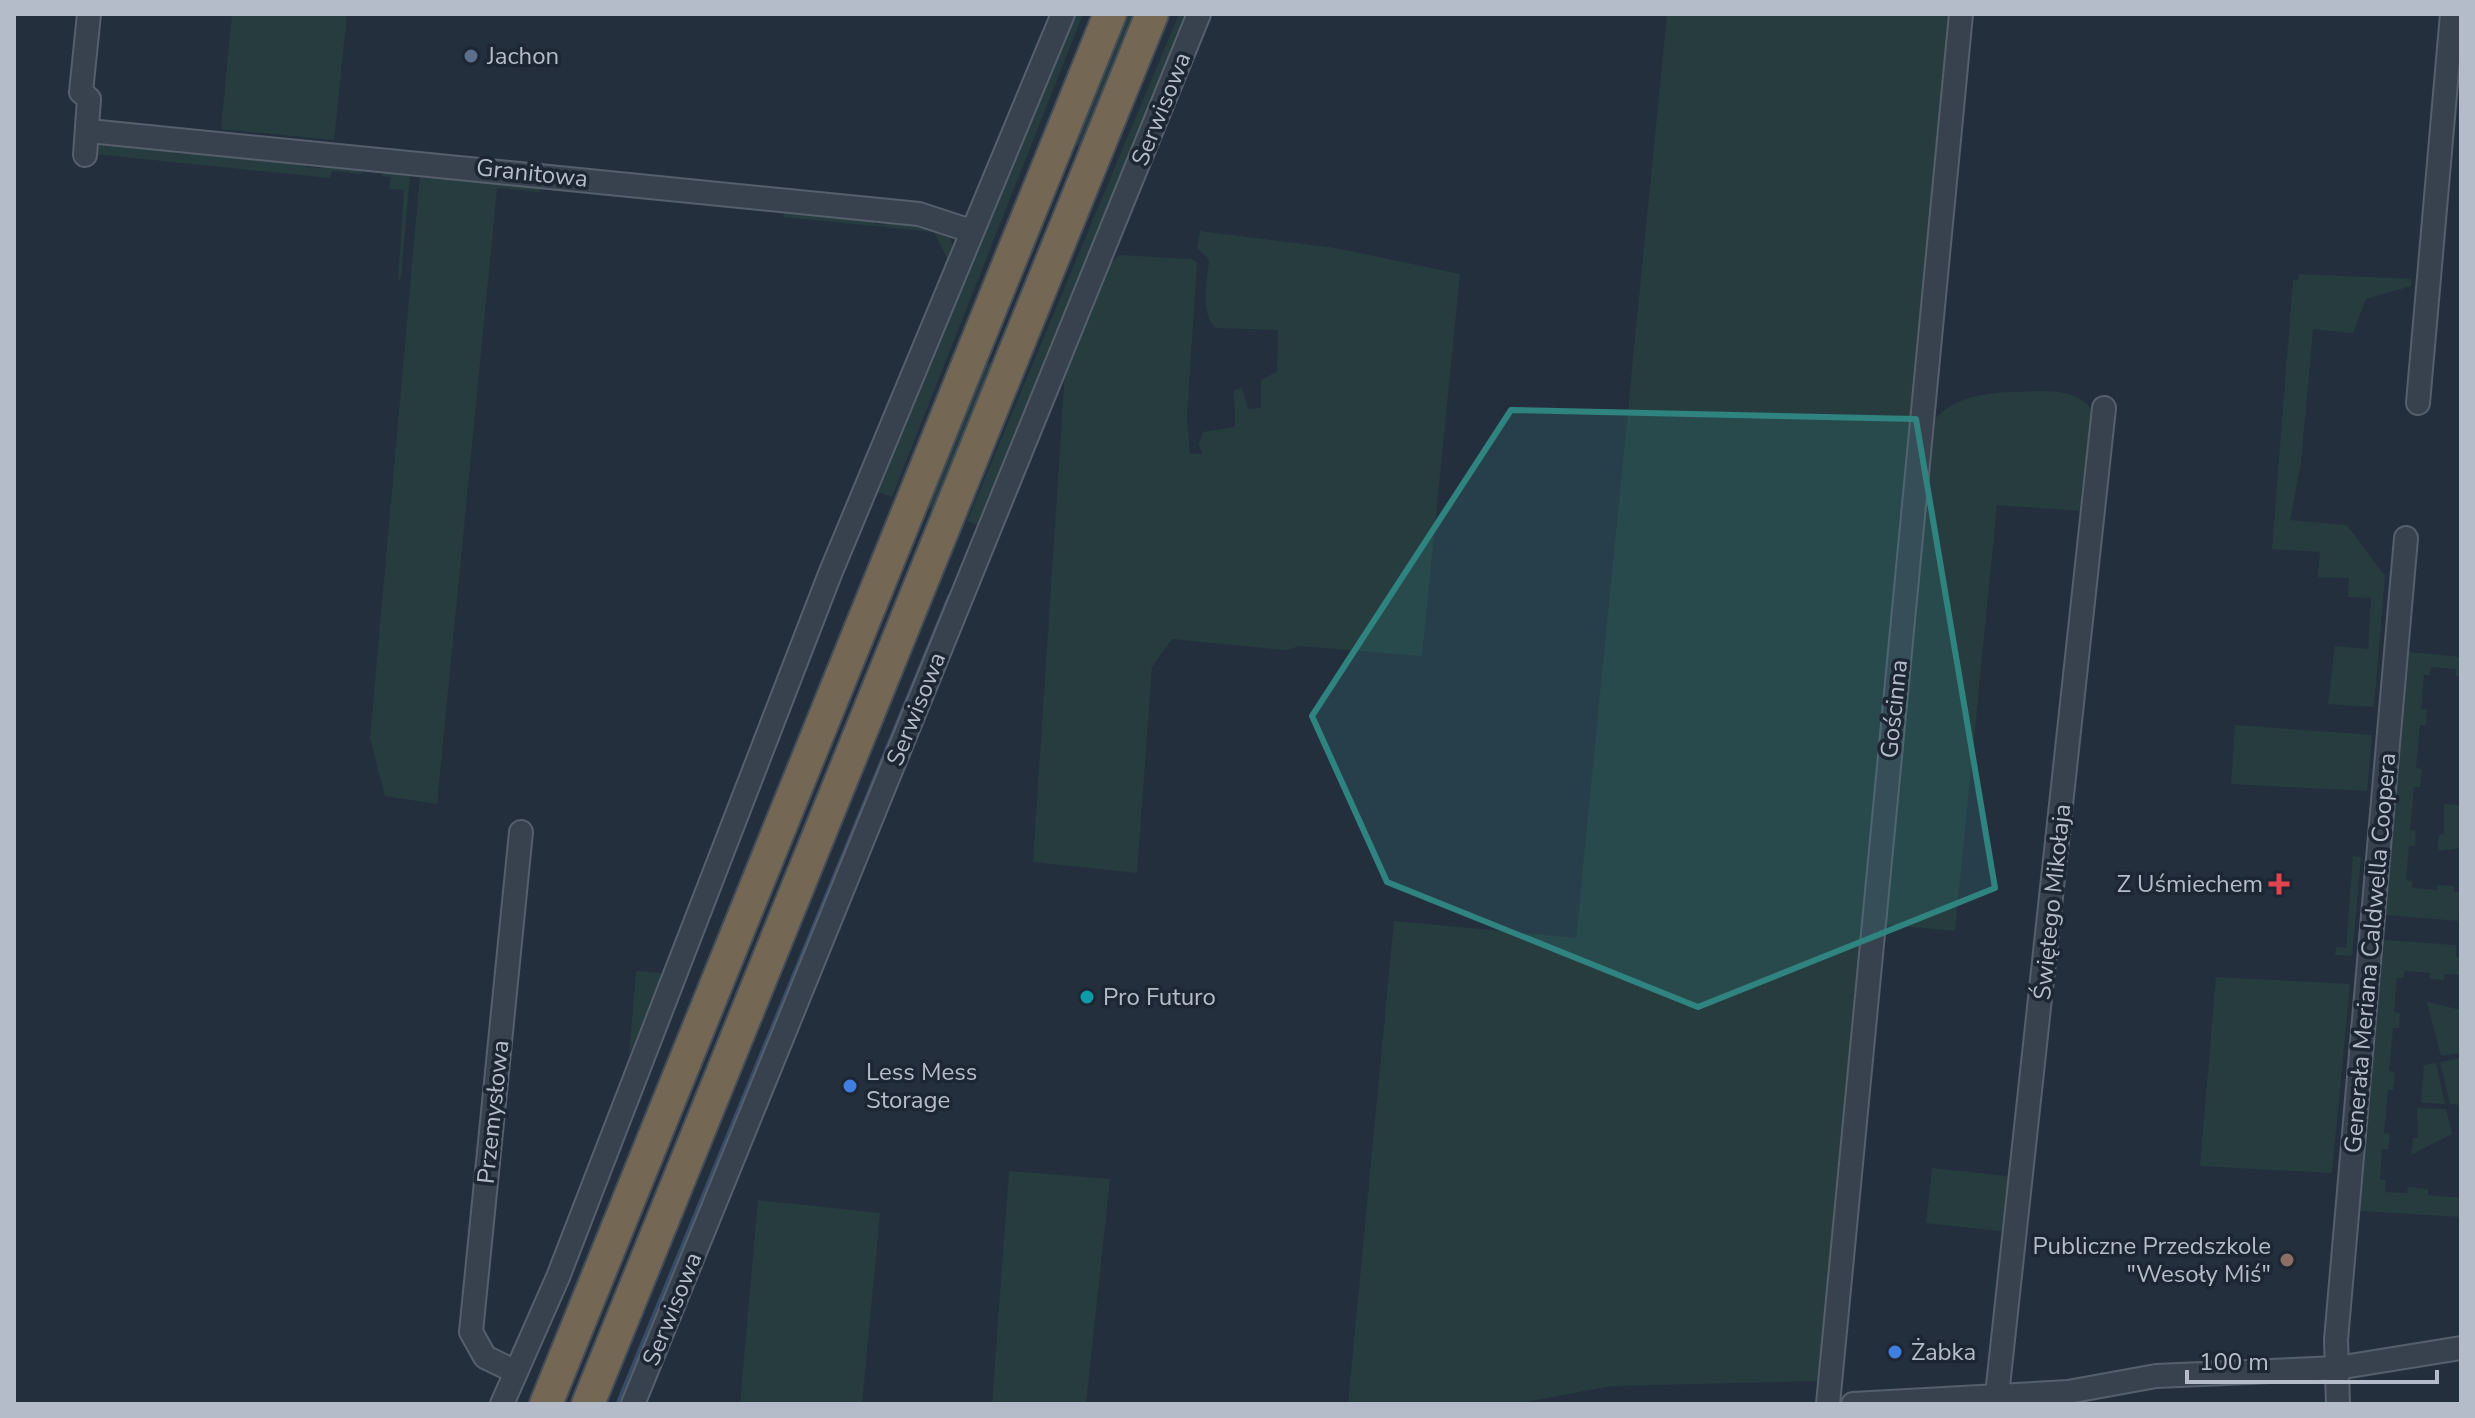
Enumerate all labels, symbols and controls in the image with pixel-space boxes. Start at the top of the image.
place label: Jachon [486,40,559,72]
marker: Jachon [462,47,480,65]
street label: Serwisowa [1124,47,1198,171]
street label: Granitowa [475,151,589,195]
street label: Serwisowa [879,647,953,771]
street label: Gościnna [1873,658,1915,760]
street label: Generała Meriana Caldwella Coopera [2337,751,2403,1155]
street label: Świętego Mikołaja [2026,802,2078,1002]
place label: Z Uśmiechem [2117,868,2263,900]
marker: Z Uśmiechem [2270,875,2288,893]
place label: Pro Futuro [1103,981,1216,1013]
marker: Pro Futuro [1078,988,1096,1006]
street label: Przemysłowa [470,1039,516,1185]
place label: Less Mess Storage [866,1056,977,1116]
marker: Less Mess Storage [841,1077,859,1095]
place label: Publiczne Przedszkole "Wesoły Miś" [2032,1230,2271,1290]
street label: Serwisowa [635,1247,709,1371]
marker: Publiczne Przedszkole "Wesoły Miś" [2278,1251,2296,1269]
scale bar [2187,1334,2437,1384]
place label: Żabka [1911,1336,1976,1368]
marker: Żabka [1886,1343,1904,1361]
text: 100 m [2199,1346,2269,1378]

